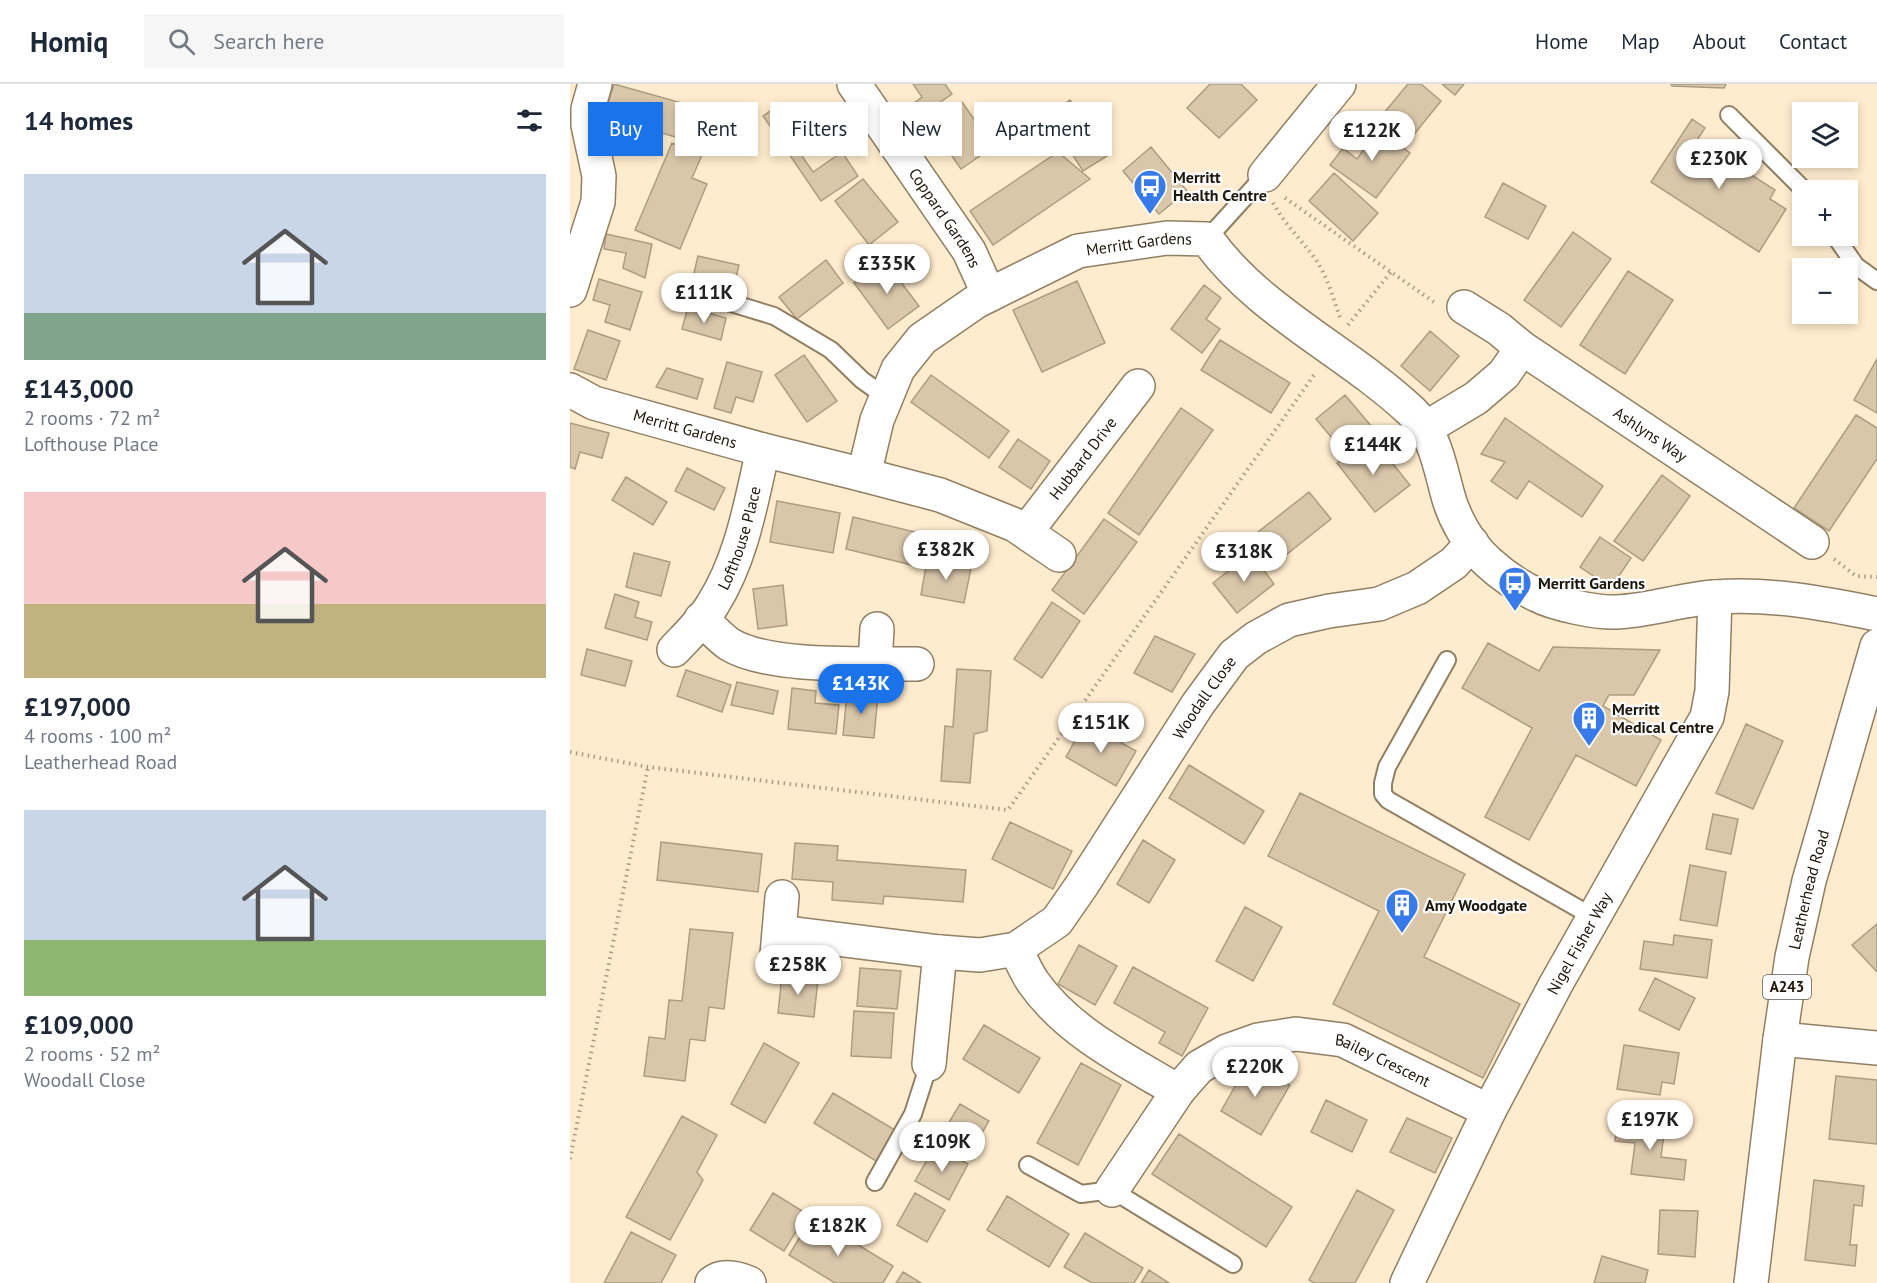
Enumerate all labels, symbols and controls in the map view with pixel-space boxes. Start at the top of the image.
search box [144,14,564,68]
text: Homiq [30,23,108,60]
icon: search [165,25,198,58]
text: Search here [213,27,324,55]
text: Home [1535,28,1588,55]
text: Map [1621,28,1660,55]
text: About [1693,28,1746,55]
text: Contact [1779,28,1847,55]
chip: Buy [588,102,663,156]
chip: Rent [675,102,758,156]
chip: Filters [770,102,868,156]
chip: New [880,102,962,156]
chip: Apartment [974,102,1112,156]
map controls [1792,102,1858,324]
button: layers [1792,102,1858,168]
text: 14 homes [24,104,133,137]
icon: filters [513,104,546,137]
pin: £122K [1330,111,1414,162]
text: £122K [1343,117,1401,143]
pin: £230K [1677,139,1761,190]
text: £230K [1690,145,1748,171]
street label: Coppard Gardens [905,164,985,271]
place label: Merritt Health Centre [1173,167,1267,205]
bus stop icon: Merritt Health Centre [1132,168,1168,215]
button: + [1792,180,1858,246]
icon: home [231,213,339,321]
street label: Merritt Gardens [1085,228,1192,260]
pin: £335K [845,244,929,295]
text: £335K [858,250,916,276]
button: − [1792,258,1858,324]
pin: £111K [662,273,746,324]
text: £111K [675,279,733,305]
text: £143,000 [24,372,134,405]
street label: Ashlyns Way [1610,402,1692,466]
street label: Merritt Gardens [631,404,740,452]
text: 2 rooms · 72 m² [24,405,160,431]
street label: Hubbard Drive [1045,413,1121,504]
pin: £144K [1331,425,1415,476]
text: Lofthouse Place [24,431,159,457]
text: £144K [1344,431,1402,457]
street label: Lofthouse Place [713,484,765,593]
pin: £382K [904,530,988,581]
icon: home [231,531,339,639]
pin: £318K [1202,532,1286,583]
text: £382K [917,536,975,562]
text: £318K [1215,538,1273,564]
bus stop icon: Merritt Gardens [1497,565,1533,612]
place label: Merritt Gardens [1538,573,1645,593]
street label: Woodall Close [1168,652,1240,743]
pin: £143K [819,664,903,715]
text: £143K [832,670,890,696]
text: £197,000 [24,690,131,723]
place label: Merritt Medical Centre [1612,699,1714,737]
building icon: Merritt Medical Centre [1571,700,1607,747]
pin: £151K [1059,703,1143,754]
text: £151K [1072,709,1130,735]
text: 4 rooms · 100 m² [24,723,171,749]
text: Leatherhead Road [24,749,177,775]
street label: Leatherhead Road [1784,827,1833,951]
icon: home [231,849,339,957]
building icon: Amy Woodgate [1384,887,1420,934]
street label: Nigel Fisher Way [1542,888,1616,998]
place label: Amy Woodgate [1425,895,1527,915]
pin: £258K [756,945,840,996]
text: £258K [769,951,827,977]
road number: A243 [1763,975,1811,999]
text: £109,000 [24,1008,134,1041]
street label: Bailey Crescent [1334,1029,1434,1091]
text: 2 rooms · 52 m² [24,1041,160,1067]
pin: £220K [1213,1047,1297,1098]
text: £220K [1226,1053,1284,1079]
text: Woodall Close [24,1067,145,1093]
pin: £197K [1608,1100,1692,1151]
text: £197K [1621,1106,1679,1132]
pin: £109K [900,1122,984,1173]
text: £109K [913,1128,971,1154]
pin: £182K [796,1206,880,1257]
text: £182K [809,1212,867,1238]

